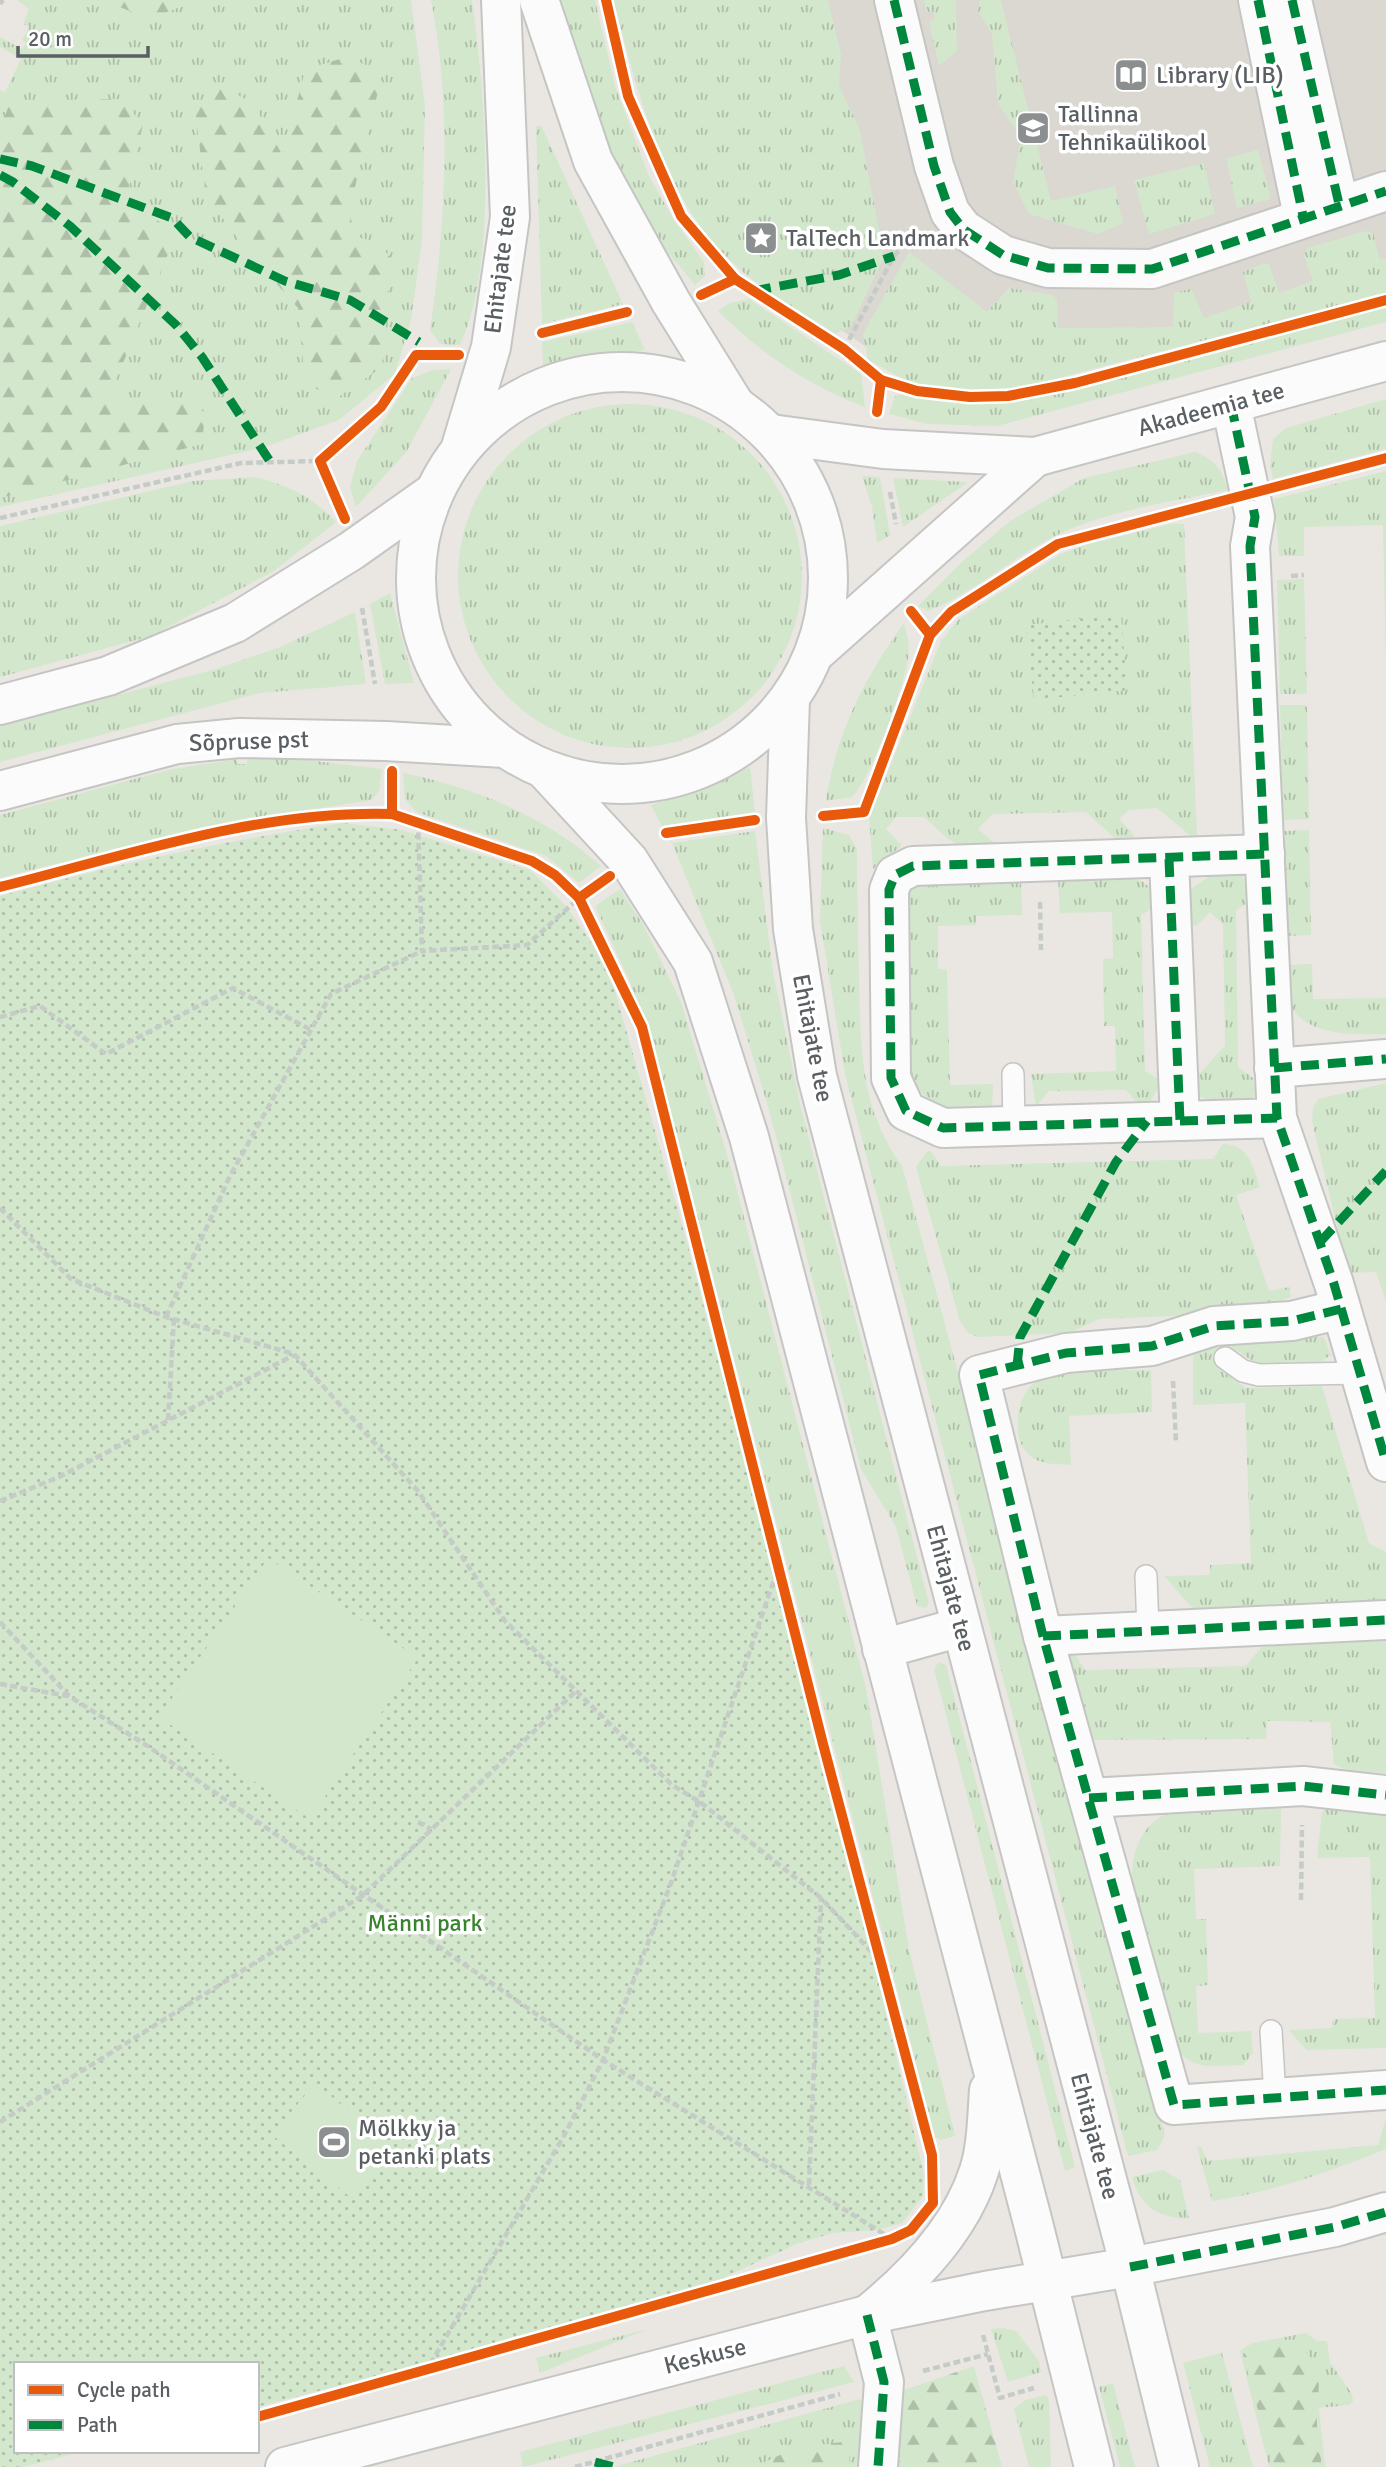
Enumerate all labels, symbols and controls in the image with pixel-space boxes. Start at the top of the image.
scale bar [18,14,147,58]
text: 20 m [28,26,72,52]
library icon: Library (LIB) [1112,56,1150,94]
place label: Library (LIB) [1156,60,1284,90]
place label: Tallinna Tehnikaülikool [1058,99,1207,157]
school or university icon: Tallinna Tehnikaülikool [1014,109,1052,147]
street label: Ehitajate tee [477,203,523,335]
place icon: TalTech Landmark [742,219,780,257]
place label: TalTech Landmark [786,223,969,253]
street label: Akadeemia tee [1134,375,1288,443]
street label: Sõpruse pst [189,724,309,758]
street label: Ehitajate tee [786,971,840,1105]
street label: Ehitajate tee [920,1521,982,1655]
park label: Männi park [367,1908,483,1938]
street label: Ehitajate tee [1064,2069,1126,2203]
place label: Mölkky ja petanki plats [358,2113,491,2171]
sports icon: Mölkky ja petanki plats [315,2123,353,2161]
street label: Keskuse [661,2331,749,2381]
legend [14,2362,259,2453]
text: Cycle path [77,2377,171,2403]
text: Path [77,2412,118,2438]

